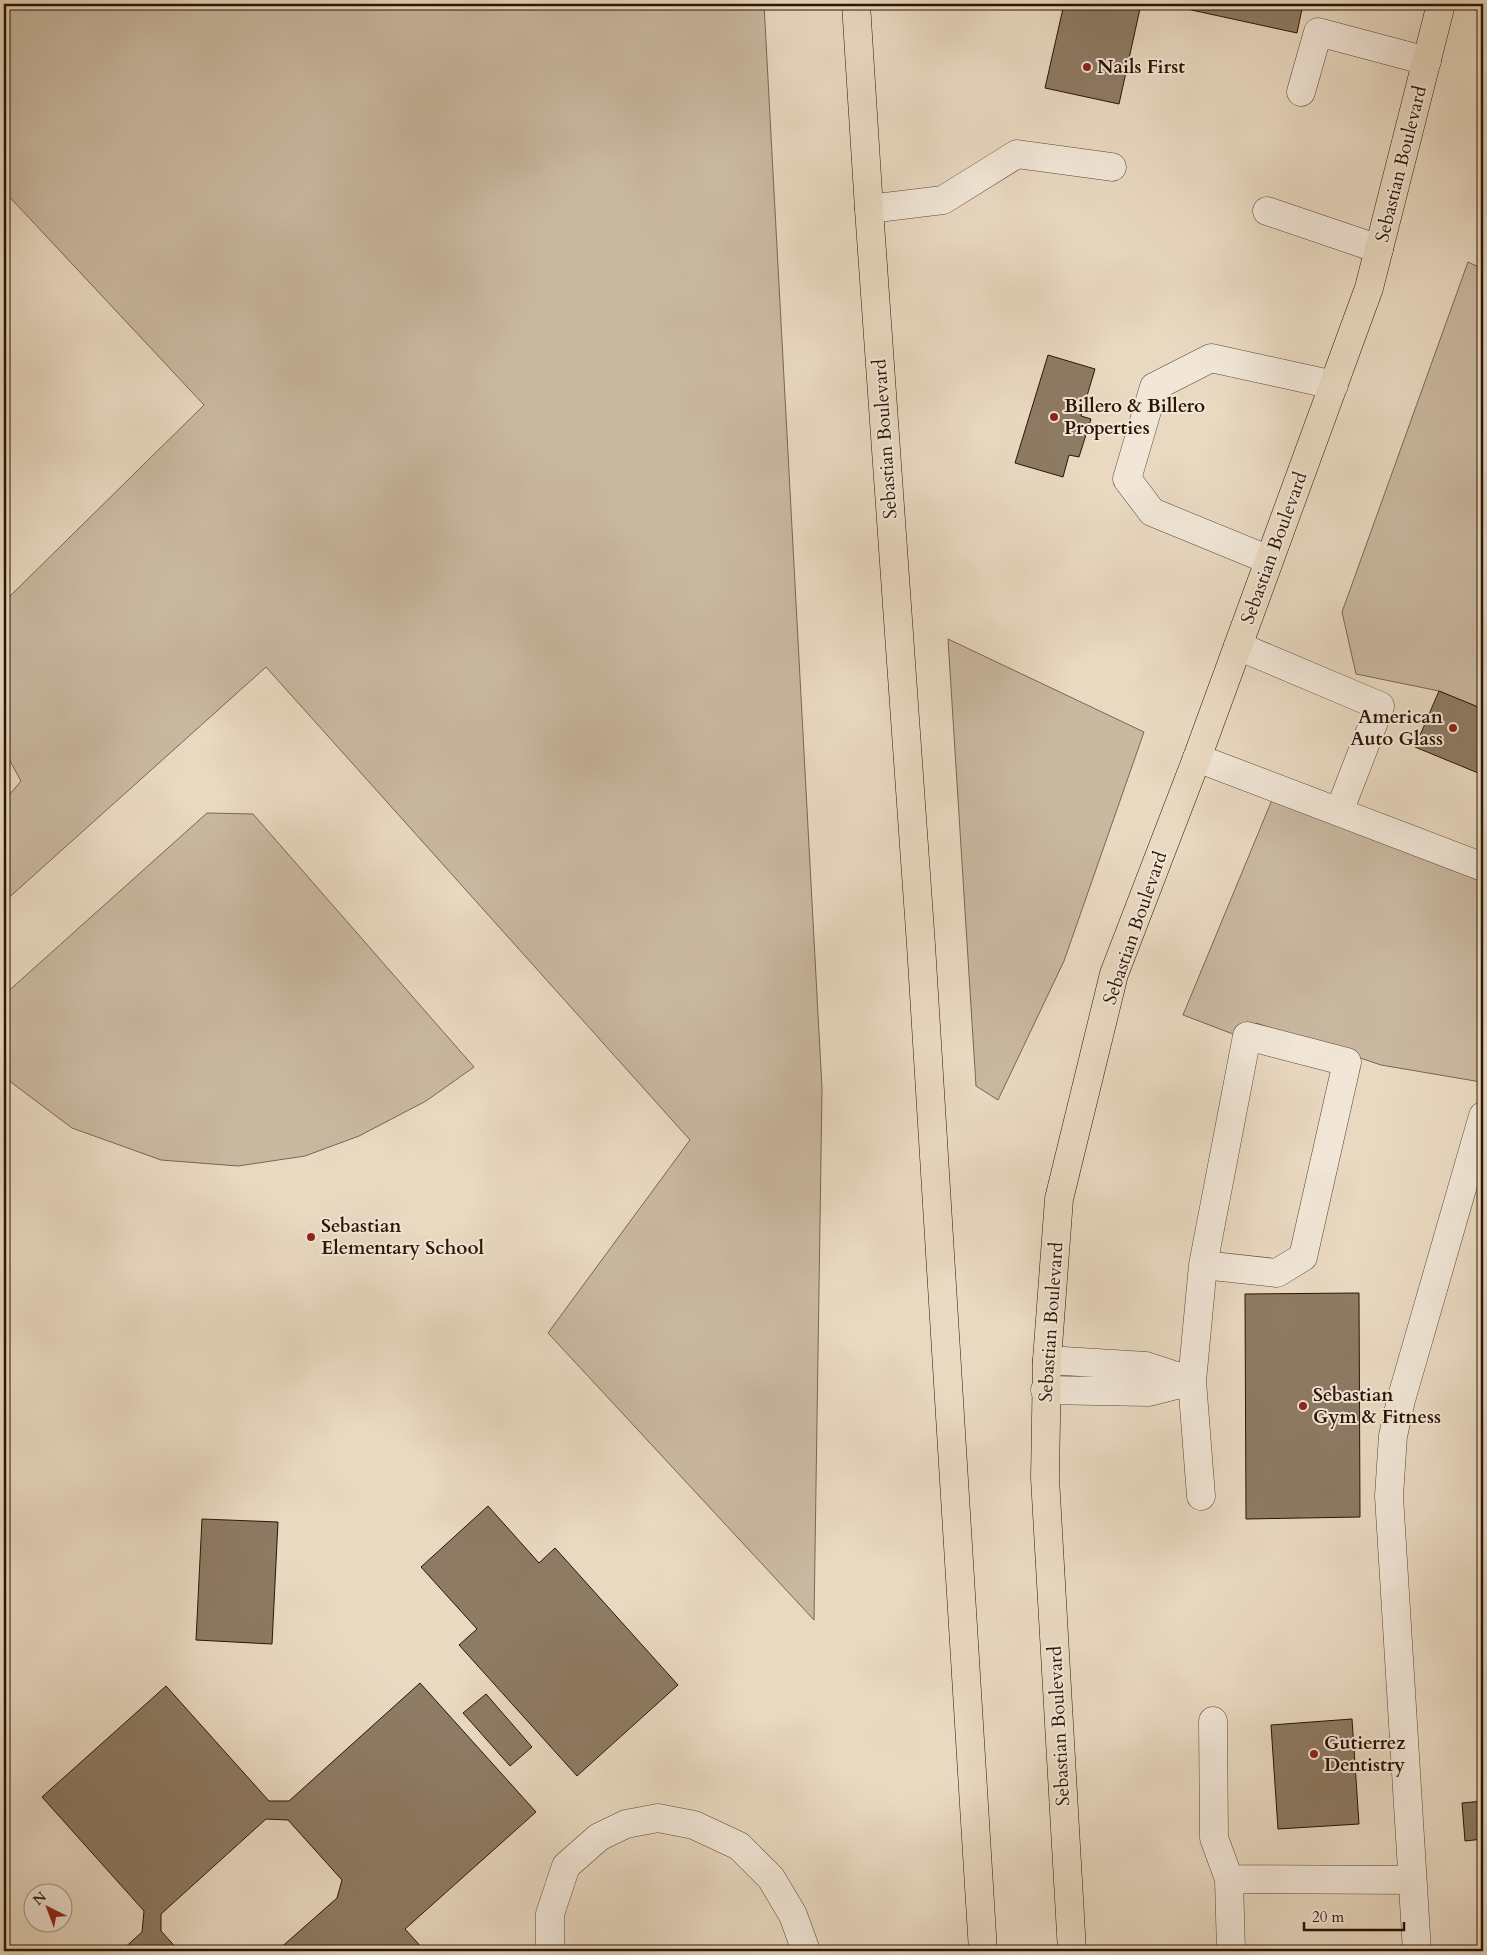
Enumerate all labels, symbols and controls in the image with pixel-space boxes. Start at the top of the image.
place label: Nails First [1097,54,1185,80]
marker: Nails First [1081,61,1093,73]
street label: Sebastian Boulevard [1369,83,1433,245]
street label: Sebastian Boulevard [866,358,904,520]
place label: Billero & Billero Properties [1064,393,1205,441]
marker: Billero & Billero Properties [1048,411,1060,423]
street label: Sebastian Boulevard [1234,468,1314,628]
place label: American Auto Glass [1350,704,1444,752]
marker: American Auto Glass [1447,722,1459,734]
street label: Sebastian Boulevard [1097,848,1173,1008]
place label: Sebastian Elementary School [321,1213,484,1261]
marker: Sebastian Elementary School [305,1231,317,1243]
street label: Sebastian Boulevard [1032,1241,1070,1403]
place label: Sebastian Gym & Fitness [1313,1382,1441,1430]
marker: Sebastian Gym & Fitness [1297,1400,1309,1412]
street label: Sebastian Boulevard [1042,1645,1076,1807]
place label: Gutierrez Dentistry [1324,1730,1406,1778]
marker: Gutierrez Dentistry [1308,1748,1320,1760]
north arrow [22,1882,72,1932]
text: N [29,1888,51,1910]
scale bar [1304,1900,1404,1932]
text: 20 m [1312,1907,1344,1927]

